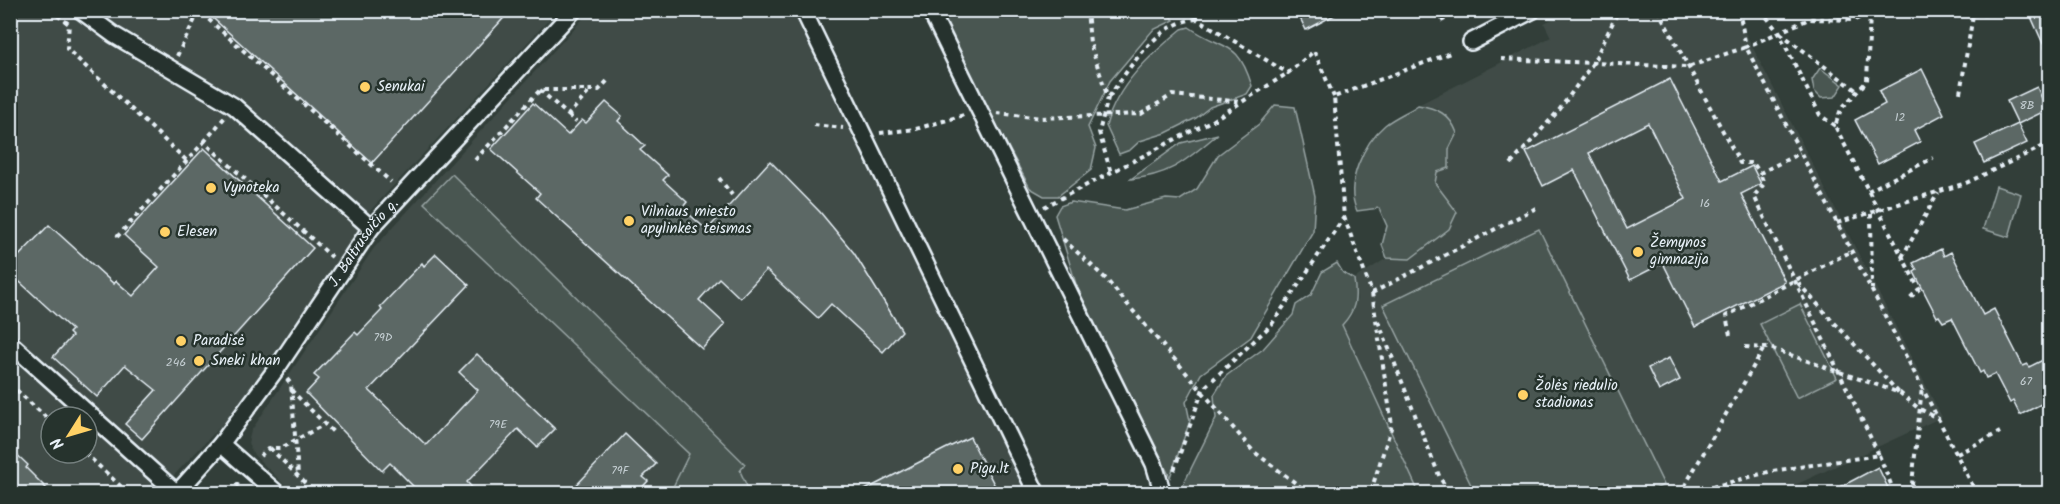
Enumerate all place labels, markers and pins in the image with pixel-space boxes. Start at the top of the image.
place label: Senukai [377,75,426,99]
marker: Senukai [358,80,372,94]
place label: Vynoteka [223,176,279,200]
marker: Vynoteka [204,181,218,195]
place label: Vilniaus miesto apylinkės teismas [641,200,752,241]
marker: Vilniaus miesto apylinkės teismas [622,214,636,228]
place label: Elesen [177,220,217,244]
marker: Elesen [158,225,172,239]
place label: Žemynos gimnazija [1649,231,1709,272]
marker: Žemynos gimnazija [1631,245,1645,259]
place label: Paradisė [193,329,245,353]
marker: Paradisė [174,334,188,348]
place label: Sneki khan [211,349,280,373]
marker: Sneki khan [192,354,206,368]
place label: Žolės riedulio stadionas [1535,374,1618,415]
marker: Žolės riedulio stadionas [1516,388,1530,402]
place label: Pigu.lt [970,457,1009,481]
marker: Pigu.lt [951,462,965,476]

